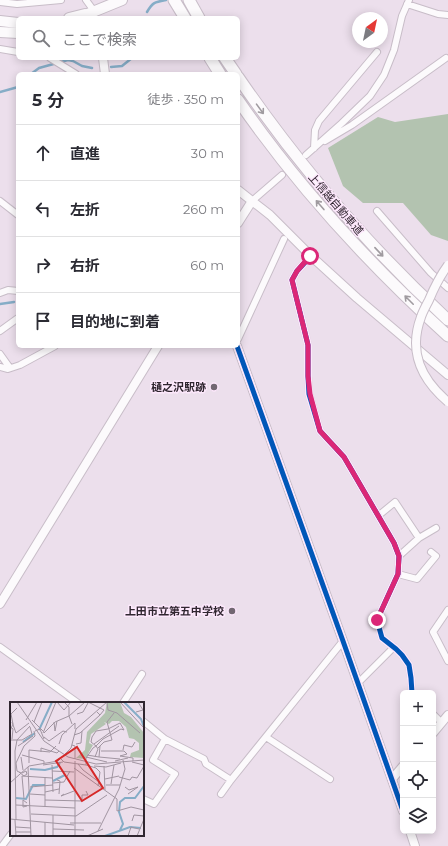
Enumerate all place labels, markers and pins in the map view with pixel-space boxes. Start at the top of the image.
place label: 樋之沢駅跡 [151,380,206,394]
marker: 樋之沢駅跡 [209,382,219,392]
place label: 上田市立第五中学校 [125,604,224,618]
marker: 上田市立第五中学校 [227,606,237,616]

